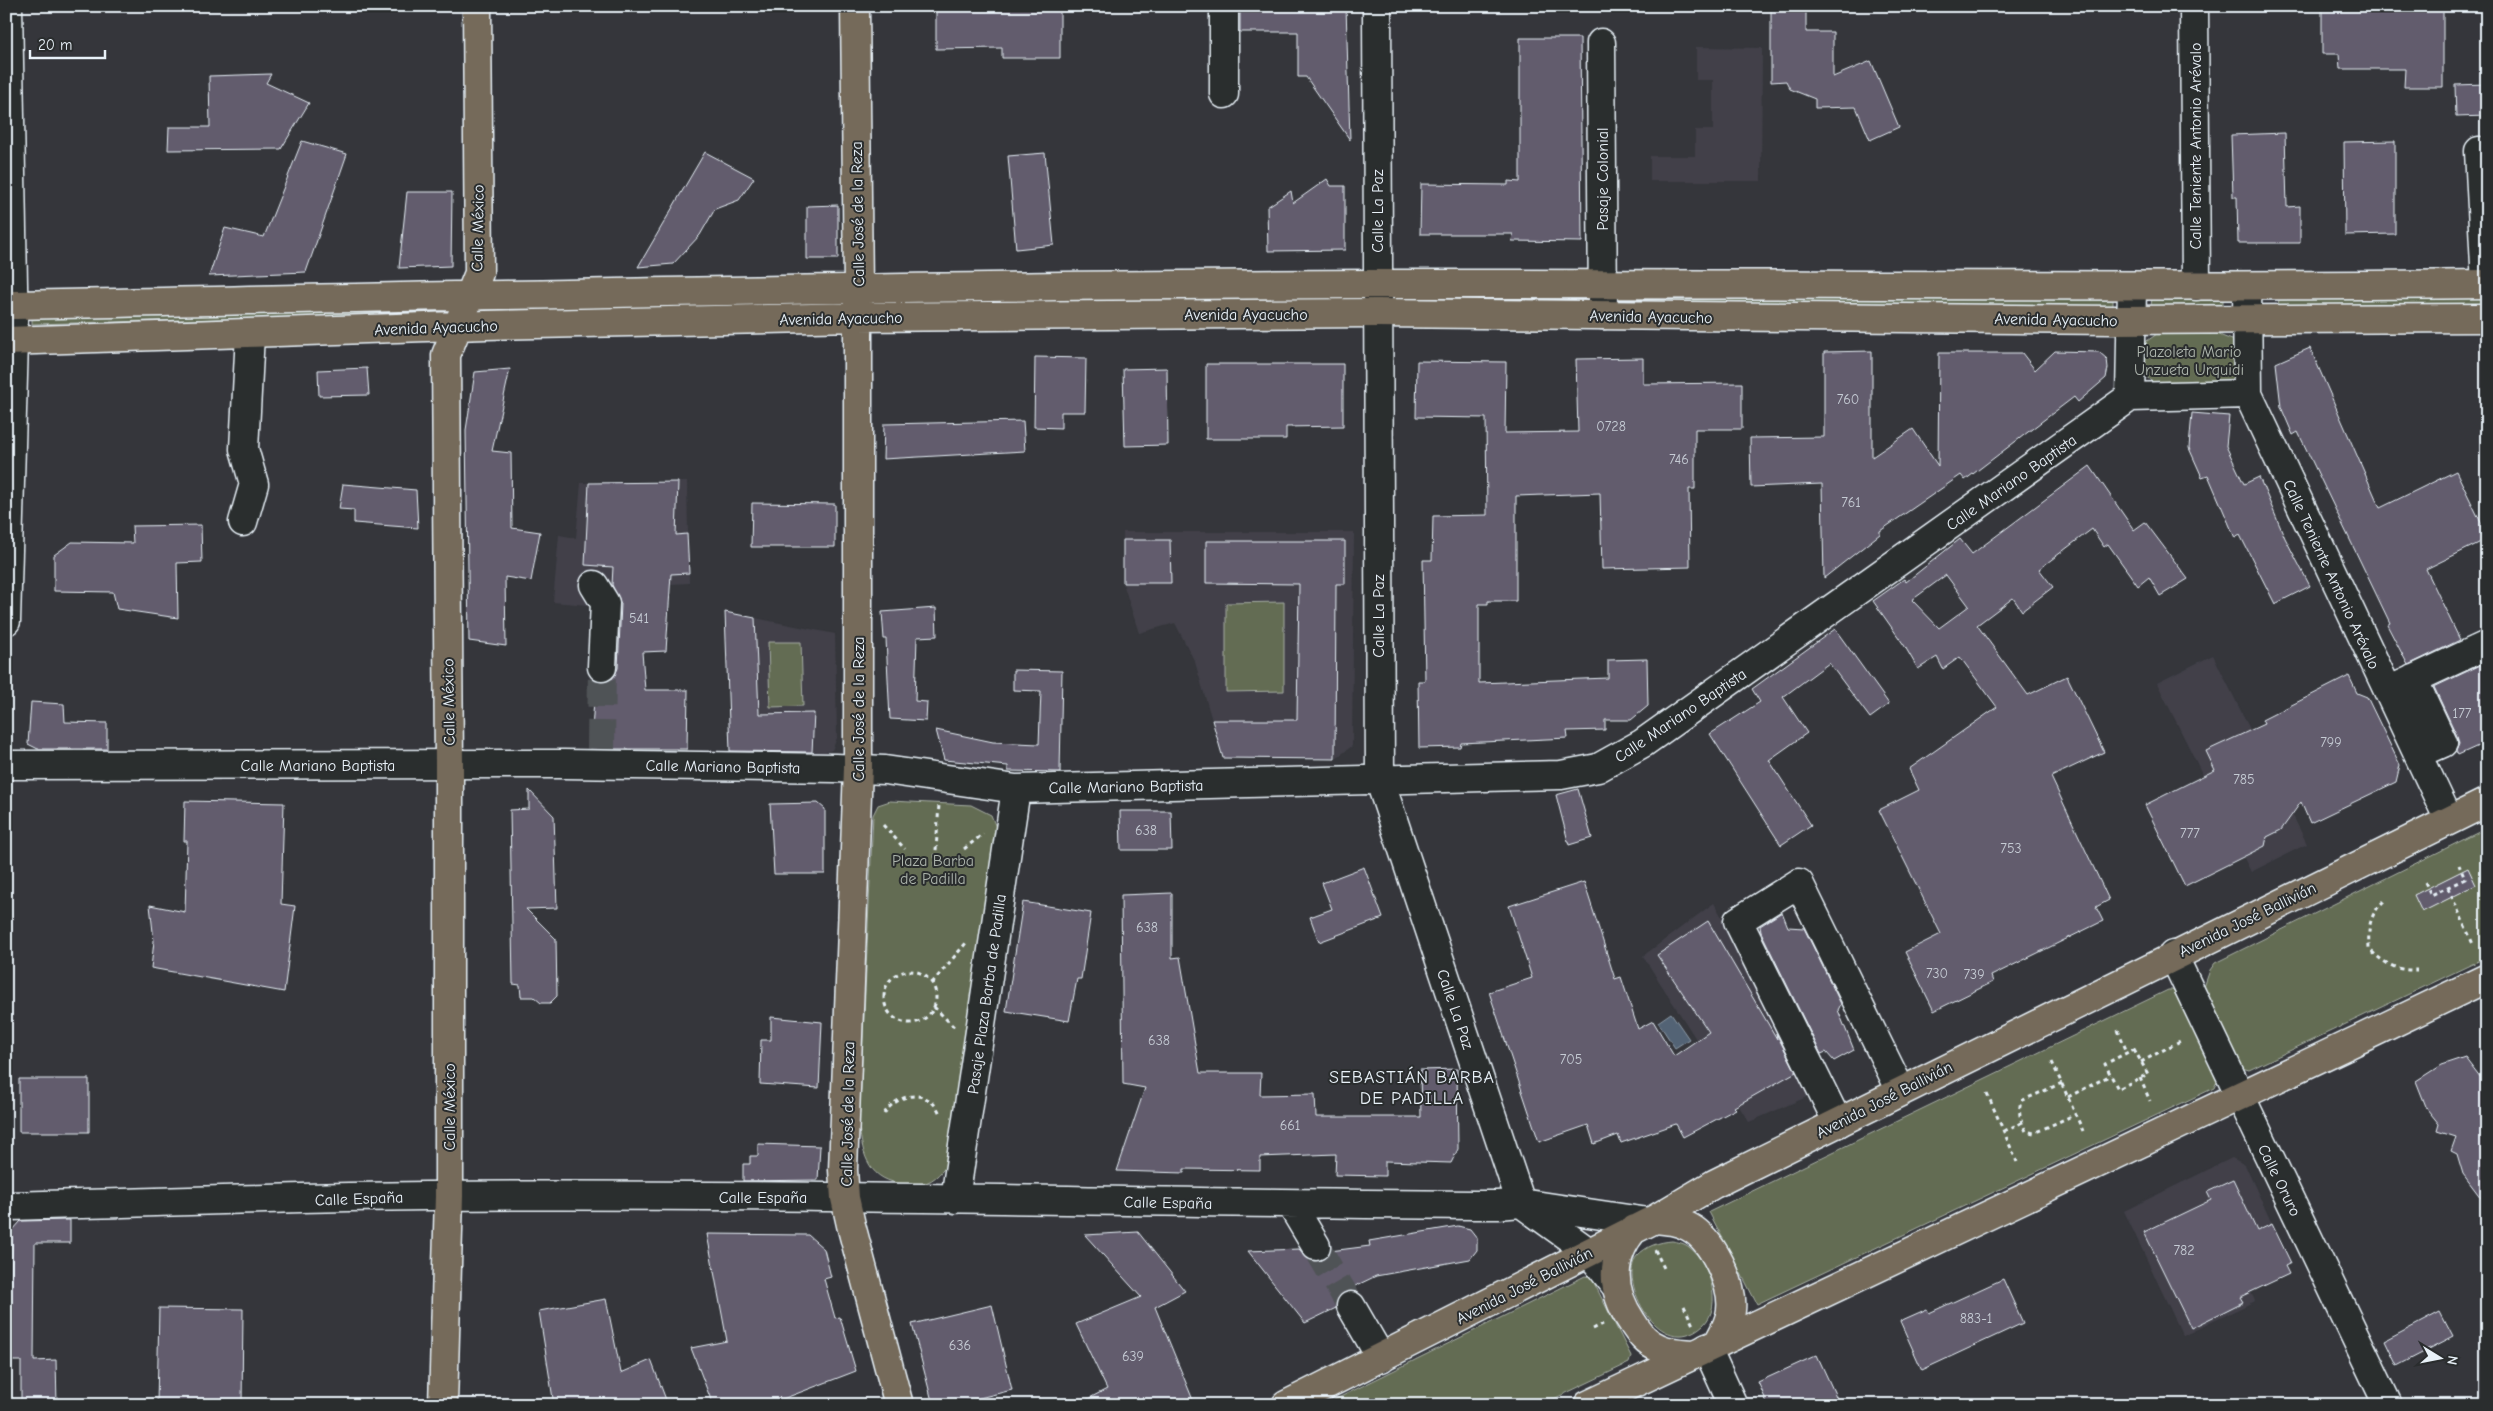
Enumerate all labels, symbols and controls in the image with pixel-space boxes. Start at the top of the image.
scale bar [30,28,105,60]
text: 20 m [38,36,72,54]
street label: Calle Teniente Antonio Arévalo [2187,42,2205,250]
street label: Pasaje Colonial [1594,127,1612,231]
street label: Calle José de la Reza [848,141,868,287]
street label: Calle La Paz [1369,169,1387,253]
street label: Calle México [468,184,488,272]
street label: Avenida Ayacucho [1184,306,1308,324]
street label: Avenida Ayacucho [1589,307,1713,327]
street label: Avenida Ayacucho [779,309,903,329]
street label: Avenida Ayacucho [1994,310,2118,330]
street label: Avenida Ayacucho [374,317,498,339]
park label: Plazoleta Mario Unzueta Urquidi [2134,343,2244,379]
house number: 760 [1837,391,1859,408]
house number: 0728 [1596,418,1626,435]
street label: Calle Mariano Baptista [1943,431,2080,535]
house number: 746 [1669,451,1689,468]
street label: Calle Teniente Antonio Arévalo [2279,477,2383,672]
house number: 761 [1841,494,1861,511]
street label: Calle La Paz [1370,574,1388,658]
house number: 541 [629,610,649,627]
street label: Calle José de la Reza [850,636,868,782]
street label: Calle México [439,658,459,746]
street label: Calle Mariano Baptista [1611,665,1750,767]
house number: 177 [2453,705,2472,722]
house number: 799 [2320,734,2342,751]
street label: Calle Mariano Baptista [241,757,395,775]
street label: Calle Mariano Baptista [645,757,801,777]
house number: 785 [2233,771,2255,788]
street label: Calle Mariano Baptista [1048,777,1204,797]
house number: 638 [1135,822,1157,839]
house number: 777 [2180,825,2200,842]
house number: 753 [2000,840,2022,857]
park label: Plaza Barba de Padilla [892,852,974,888]
street label: Avenida José Ballivián [2176,879,2319,961]
street label: Pasaje Plaza Barba de Padilla [964,893,1010,1095]
house number: 638 [1136,919,1158,936]
house number: 730 [1926,965,1948,982]
house number: 739 [1963,966,1985,983]
street label: Calle La Paz [1433,967,1477,1052]
house number: 638 [1148,1032,1170,1049]
street label: Calle José de la Reza [838,1041,858,1187]
house number: 705 [1560,1051,1582,1068]
street label: Avenida José Ballivián [1813,1058,1955,1142]
street label: Calle México [441,1063,459,1151]
district label: SEBASTIÁN BARBA DE PADILLA [1329,1066,1495,1109]
house number: 661 [1280,1117,1300,1134]
street label: Calle Oruro [2254,1142,2304,1219]
street label: Calle España [314,1188,404,1210]
street label: Calle España [719,1189,807,1207]
street label: Calle España [1124,1193,1212,1213]
house number: 782 [2173,1242,2195,1259]
street label: Avenida José Ballivián [1453,1244,1595,1328]
house number: 883-1 [1960,1310,1992,1327]
north arrow [2416,1334,2466,1384]
house number: 636 [949,1337,971,1354]
house number: 639 [1122,1348,1144,1365]
text: N [2443,1354,2461,1366]

